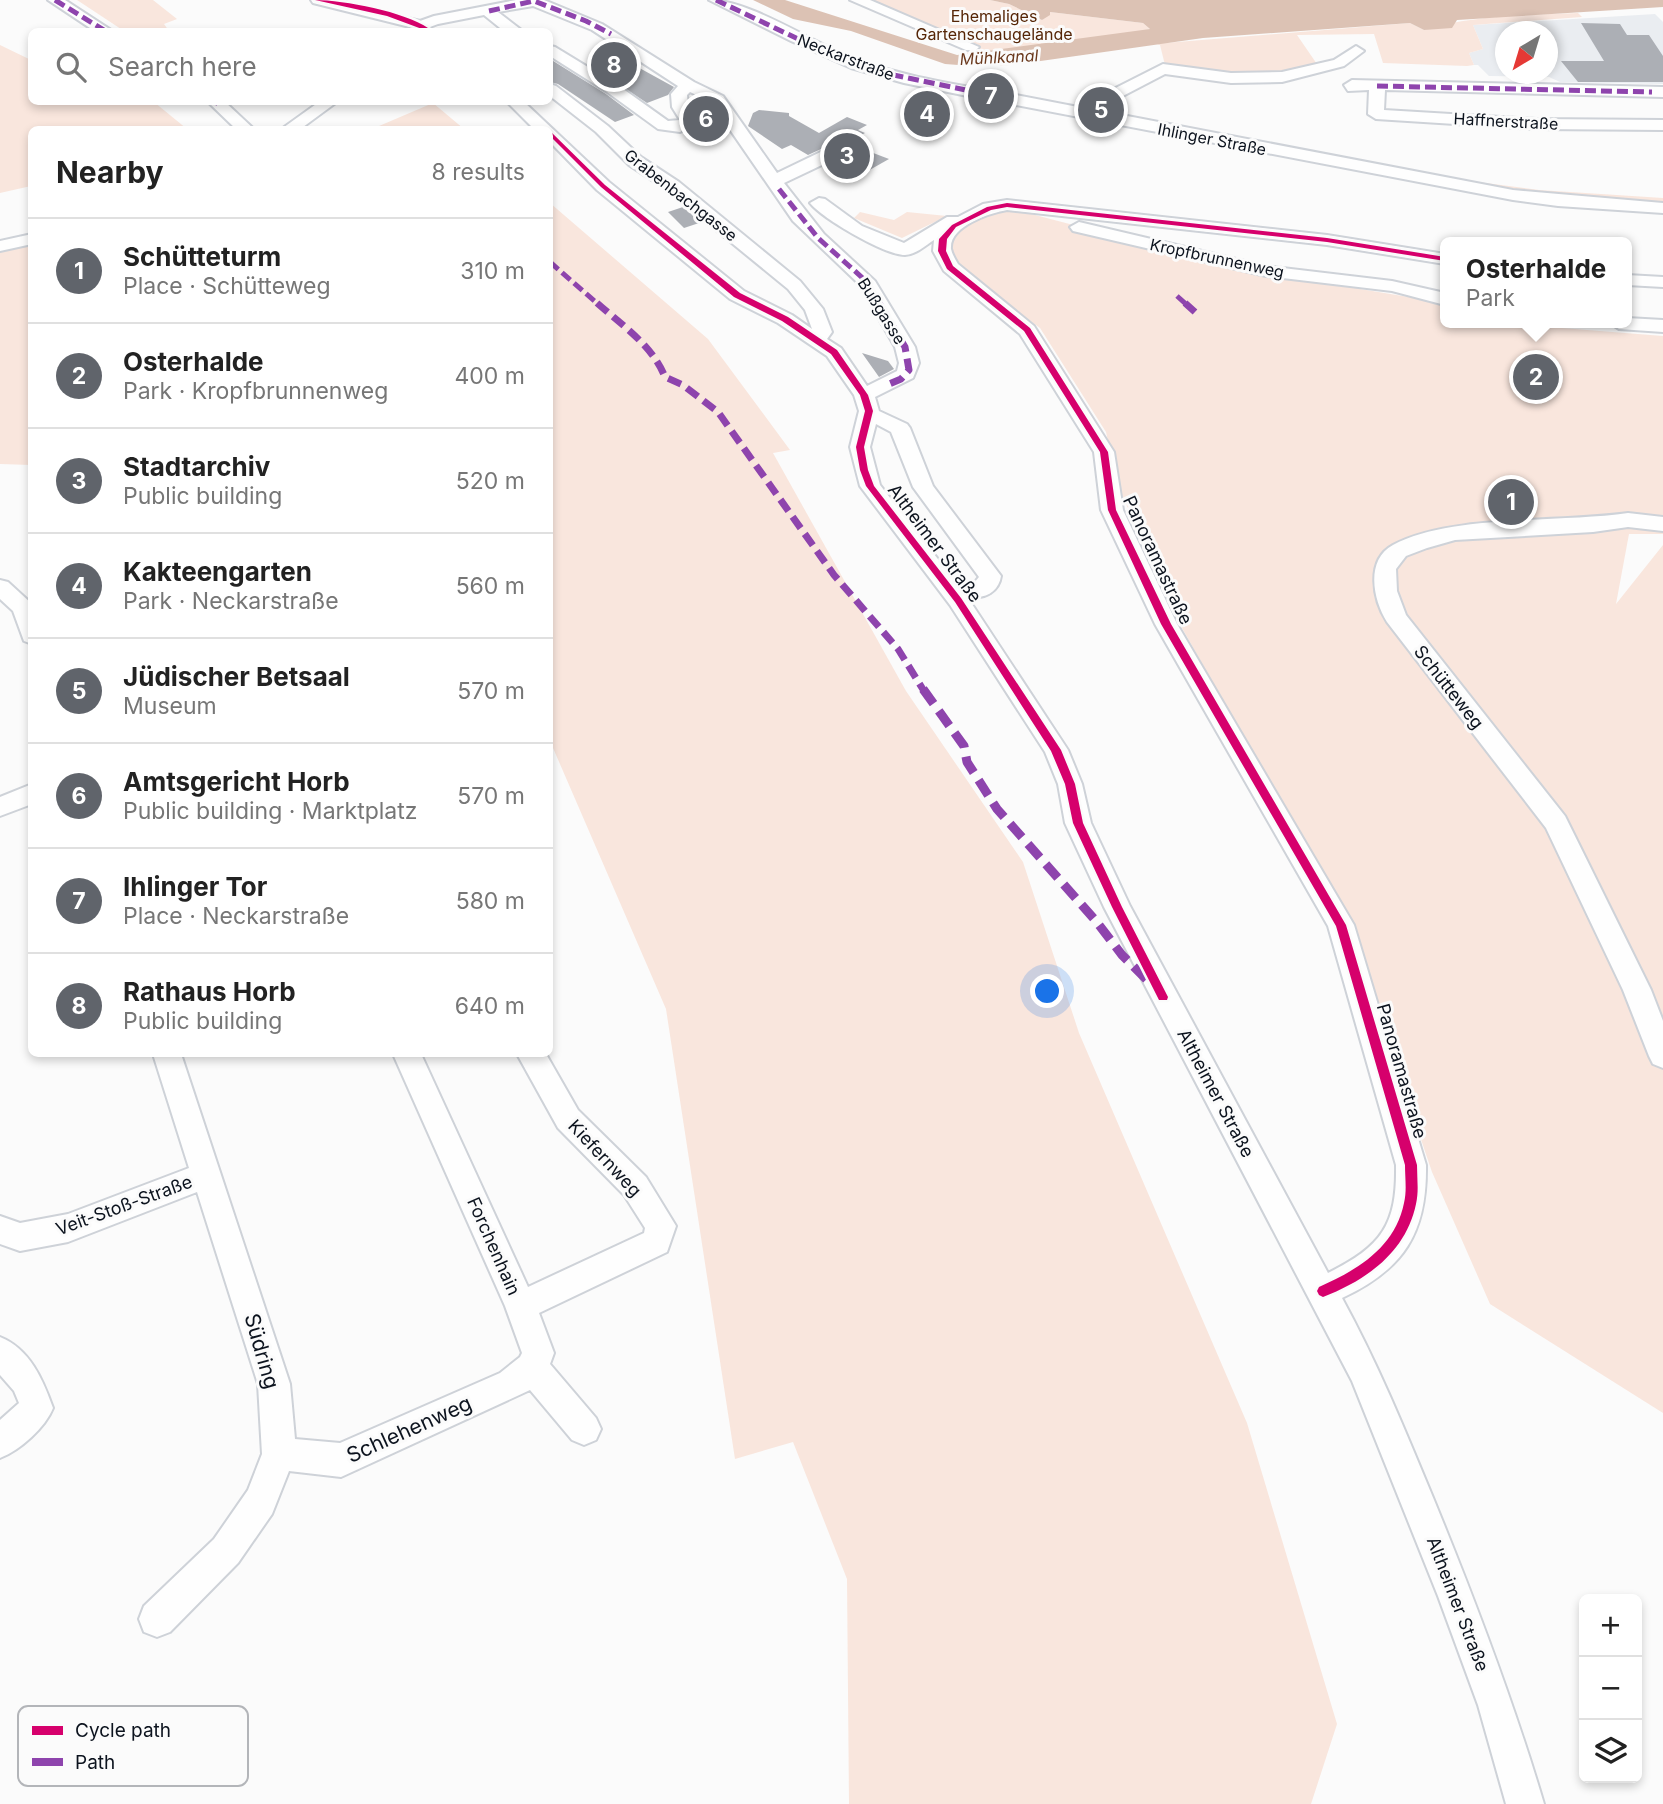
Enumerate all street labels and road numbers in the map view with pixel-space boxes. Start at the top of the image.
street label: Neckarstraße [795,29,897,85]
street label: Haffnerstraße [1453,108,1559,134]
street label: Ihlinger Straße [1156,119,1268,159]
street label: Grabenbachgasse [620,145,742,245]
street label: Kropfbrunnenweg [1148,234,1286,282]
street label: Bußgasse [854,274,910,348]
street label: Altheimer Straße [884,480,986,606]
street label: Panoramastraße [1119,492,1197,628]
street label: Schütteweg [1410,641,1488,733]
street label: Panoramastraße [1373,1001,1431,1141]
street label: Altheimer Straße [1173,1025,1259,1161]
street label: Kiefernweg [564,1115,646,1201]
street label: Veit-Stoß-Straße [53,1171,195,1239]
street label: Forchenhain [463,1194,525,1298]
street label: Südring [239,1310,285,1392]
street label: Schlehenweg [343,1390,475,1468]
street label: Altheimer Straße [1423,1534,1493,1674]

